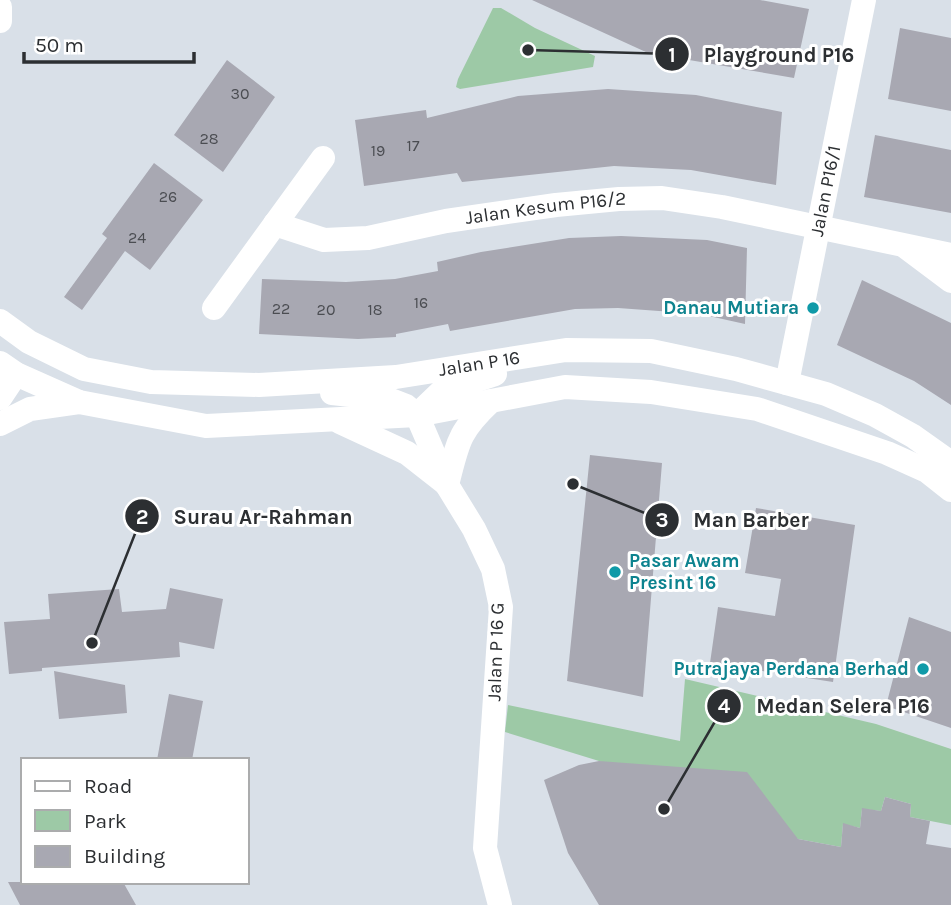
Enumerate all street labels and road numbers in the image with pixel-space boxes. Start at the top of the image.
street label: Jalan P16/1 [806,144,845,238]
street label: Jalan Kesum P16/2 [464,188,626,229]
street label: Jalan P 16 [437,346,522,381]
street label: Jalan P 16 G [483,602,509,702]

